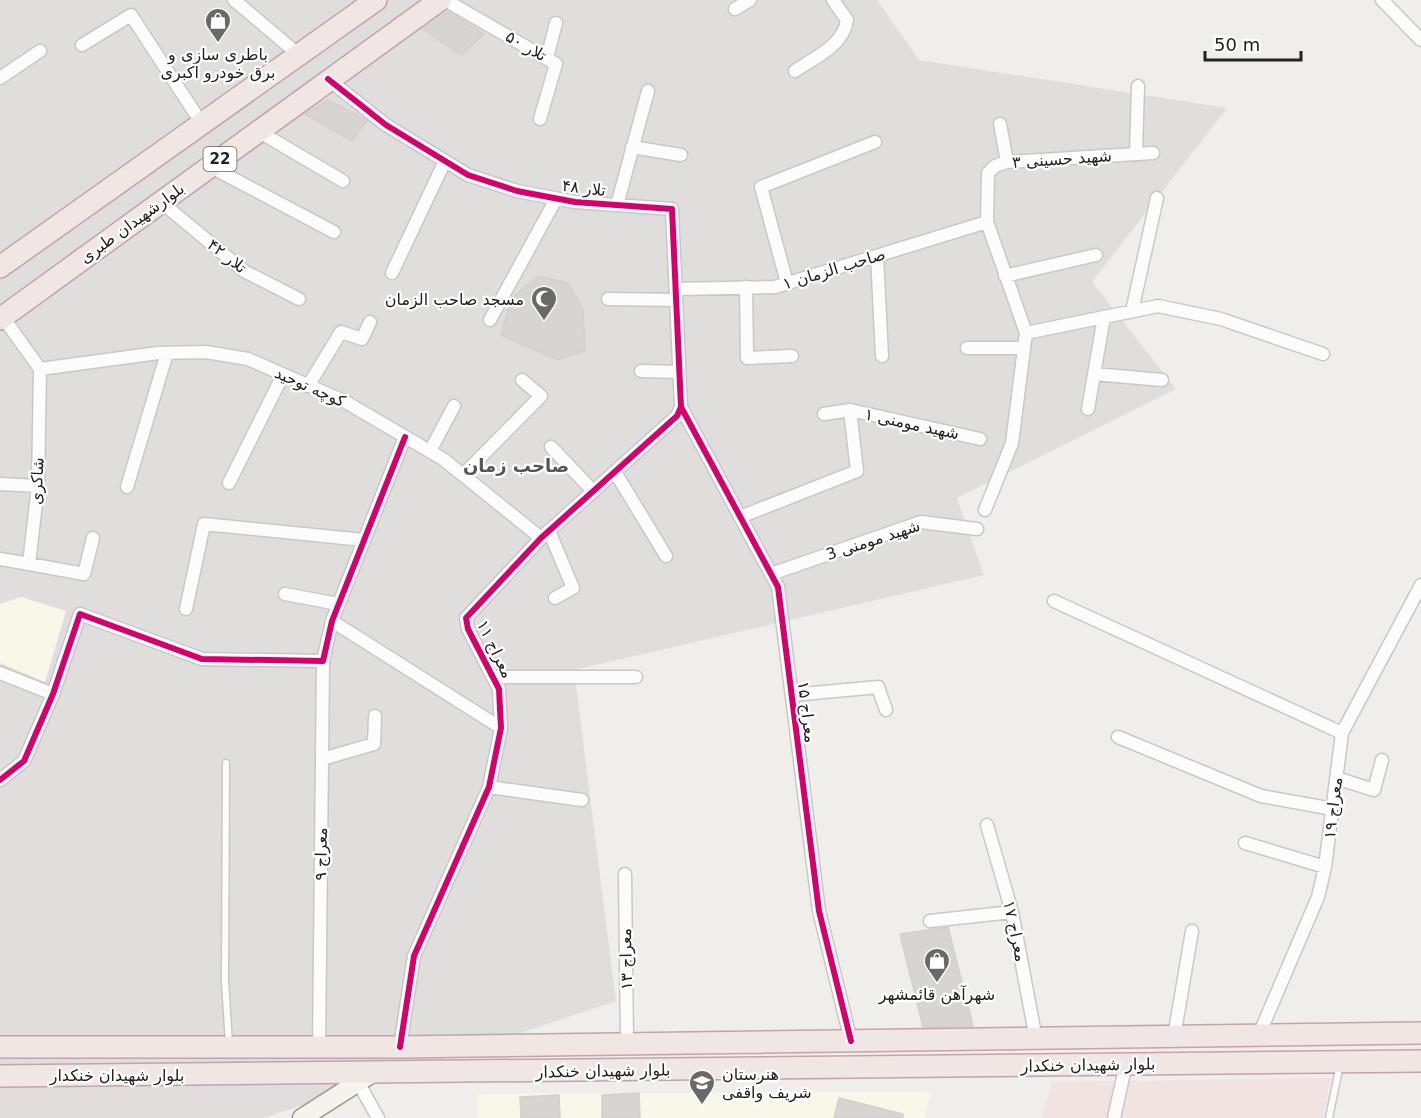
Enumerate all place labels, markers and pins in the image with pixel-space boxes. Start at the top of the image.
shop icon: باطری سازی و برق خودرو اکبری [203,6,233,44]
place label: باطری سازی و برق خودرو اکبری [161,45,275,83]
mosque icon: مسجد صاحب الزمان [529,284,559,322]
place label: مسجد صاحب الزمان [385,290,524,310]
shop icon: شهرآهن قائمشهر [922,946,952,984]
place label: شهرآهن قائمشهر [878,985,995,1005]
place label: هنرستان شریف واقفی [722,1065,812,1103]
school or university icon: هنرستان شریف واقفی [687,1068,717,1106]

